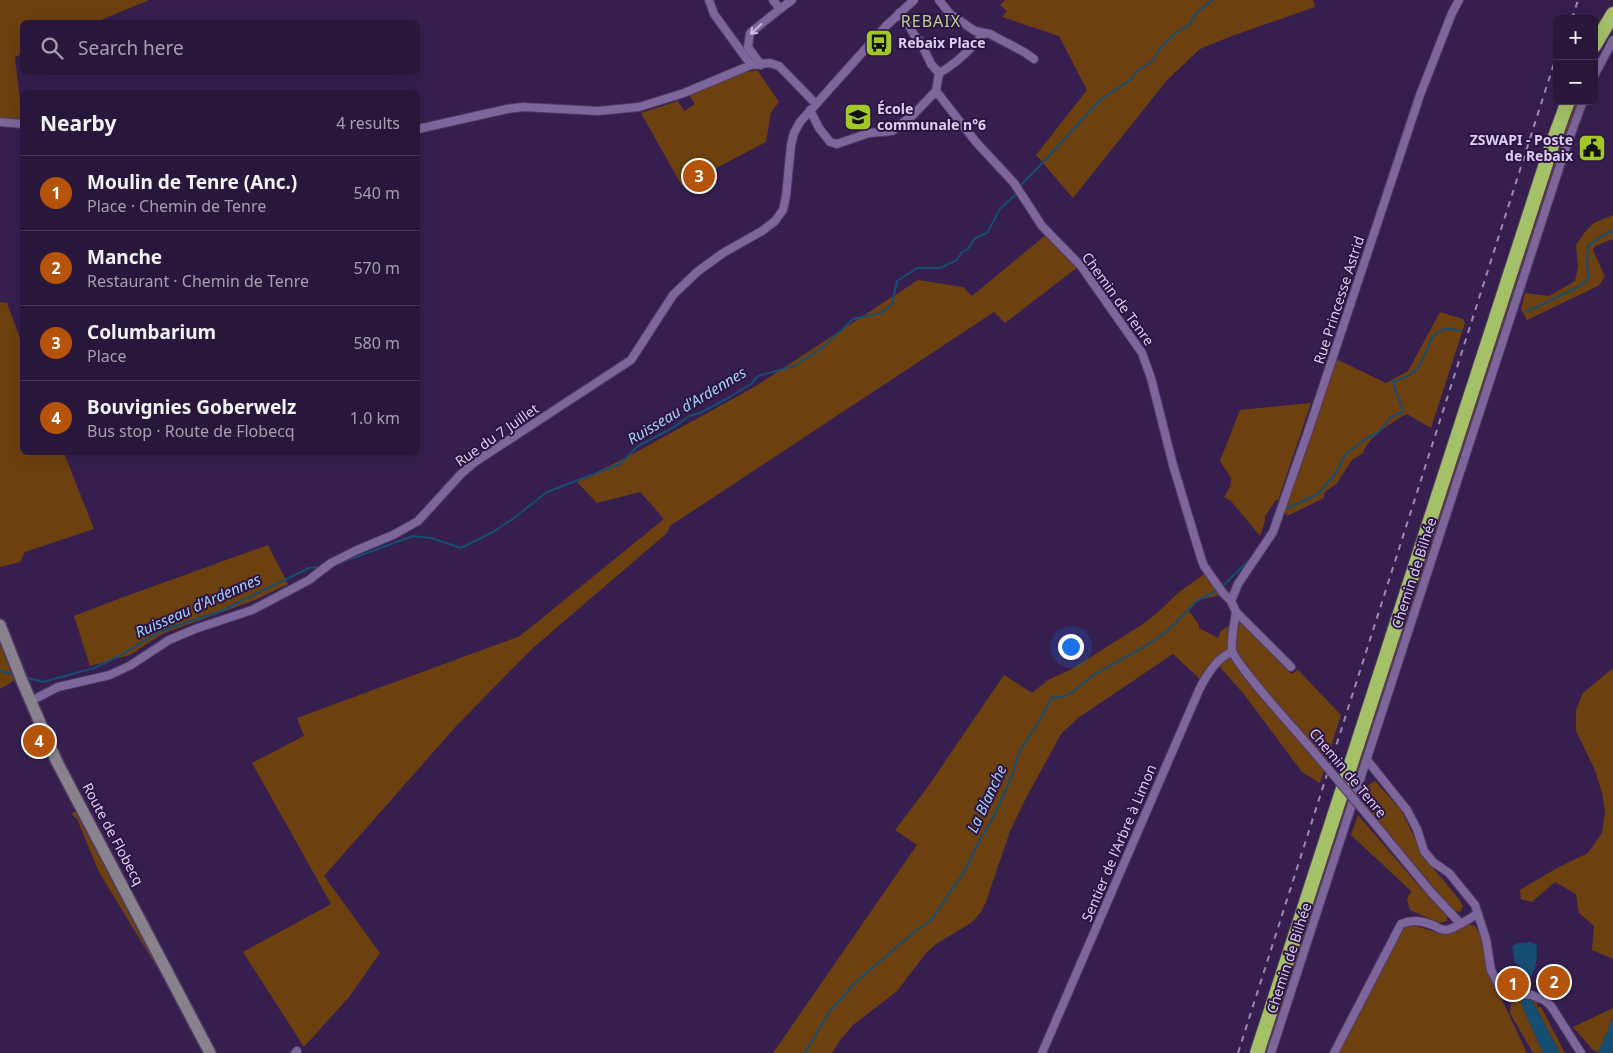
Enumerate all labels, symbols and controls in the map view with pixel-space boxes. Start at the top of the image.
district label: REBAIX [901,10,961,32]
map controls [1553,15,1598,105]
button: + [1553,15,1598,60]
search box [20,20,420,75]
one-way arrow [750,23,762,35]
bus stop icon: Rebaix Place [864,28,894,58]
place label: Rebaix Place [898,33,986,52]
icon: search [38,34,66,62]
text: Search here [78,35,184,61]
button: − [1553,60,1598,105]
place label: École communale n°6 [877,99,986,134]
school or university icon: École communale n°6 [843,102,873,132]
text: Nearby [40,109,116,137]
text: 4 results [336,112,400,134]
place label: ZSWAPI - Poste de Rebaix [1470,130,1574,165]
public building icon: ZSWAPI - Poste de Rebaix [1577,133,1607,163]
pin: 3 [683,157,715,195]
text: Moulin de Tenre (Anc.) [87,169,297,195]
text: 1 [51,182,61,204]
text: 540 m [353,182,400,204]
text: Place · Chemin de Tenre [87,195,266,217]
street label: Rue Princesse Astrid [1309,233,1368,366]
text: Manche [87,244,162,270]
street label: Chemin de Tenre [1078,248,1159,349]
text: 2 [51,257,61,279]
text: 570 m [353,257,400,279]
text: Restaurant · Chemin de Tenre [87,270,309,292]
text: Columbarium [87,319,216,345]
text: 3 [51,332,61,354]
text: 580 m [353,332,400,354]
text: Place [87,345,127,367]
water label: Ruisseau d'Ardennes [623,361,750,449]
text: Bouvignies Goberwelz [87,394,296,420]
street label: Rue du 7 Juillet [451,399,542,470]
text: 4 [51,407,61,429]
text: 1.0 km [350,407,400,429]
text: Bus stop · Route de Flobecq [87,420,295,442]
street label: Chemin de Bilhée [1387,515,1440,631]
water label: Ruisseau d'Ardennes [132,568,264,642]
your location [1058,634,1084,660]
pin: 4 [23,722,55,760]
street label: Chemin de Tenre [1305,724,1391,821]
water label: La Blanche [962,761,1011,836]
street label: Sentier de l'Arbre à Limon [1077,761,1160,924]
street label: Route de Flobecq [78,779,149,888]
street label: Chemin de Bilhée [1262,900,1315,1016]
pin: 2 [1538,963,1570,1001]
pin: 1 [1497,965,1529,1003]

